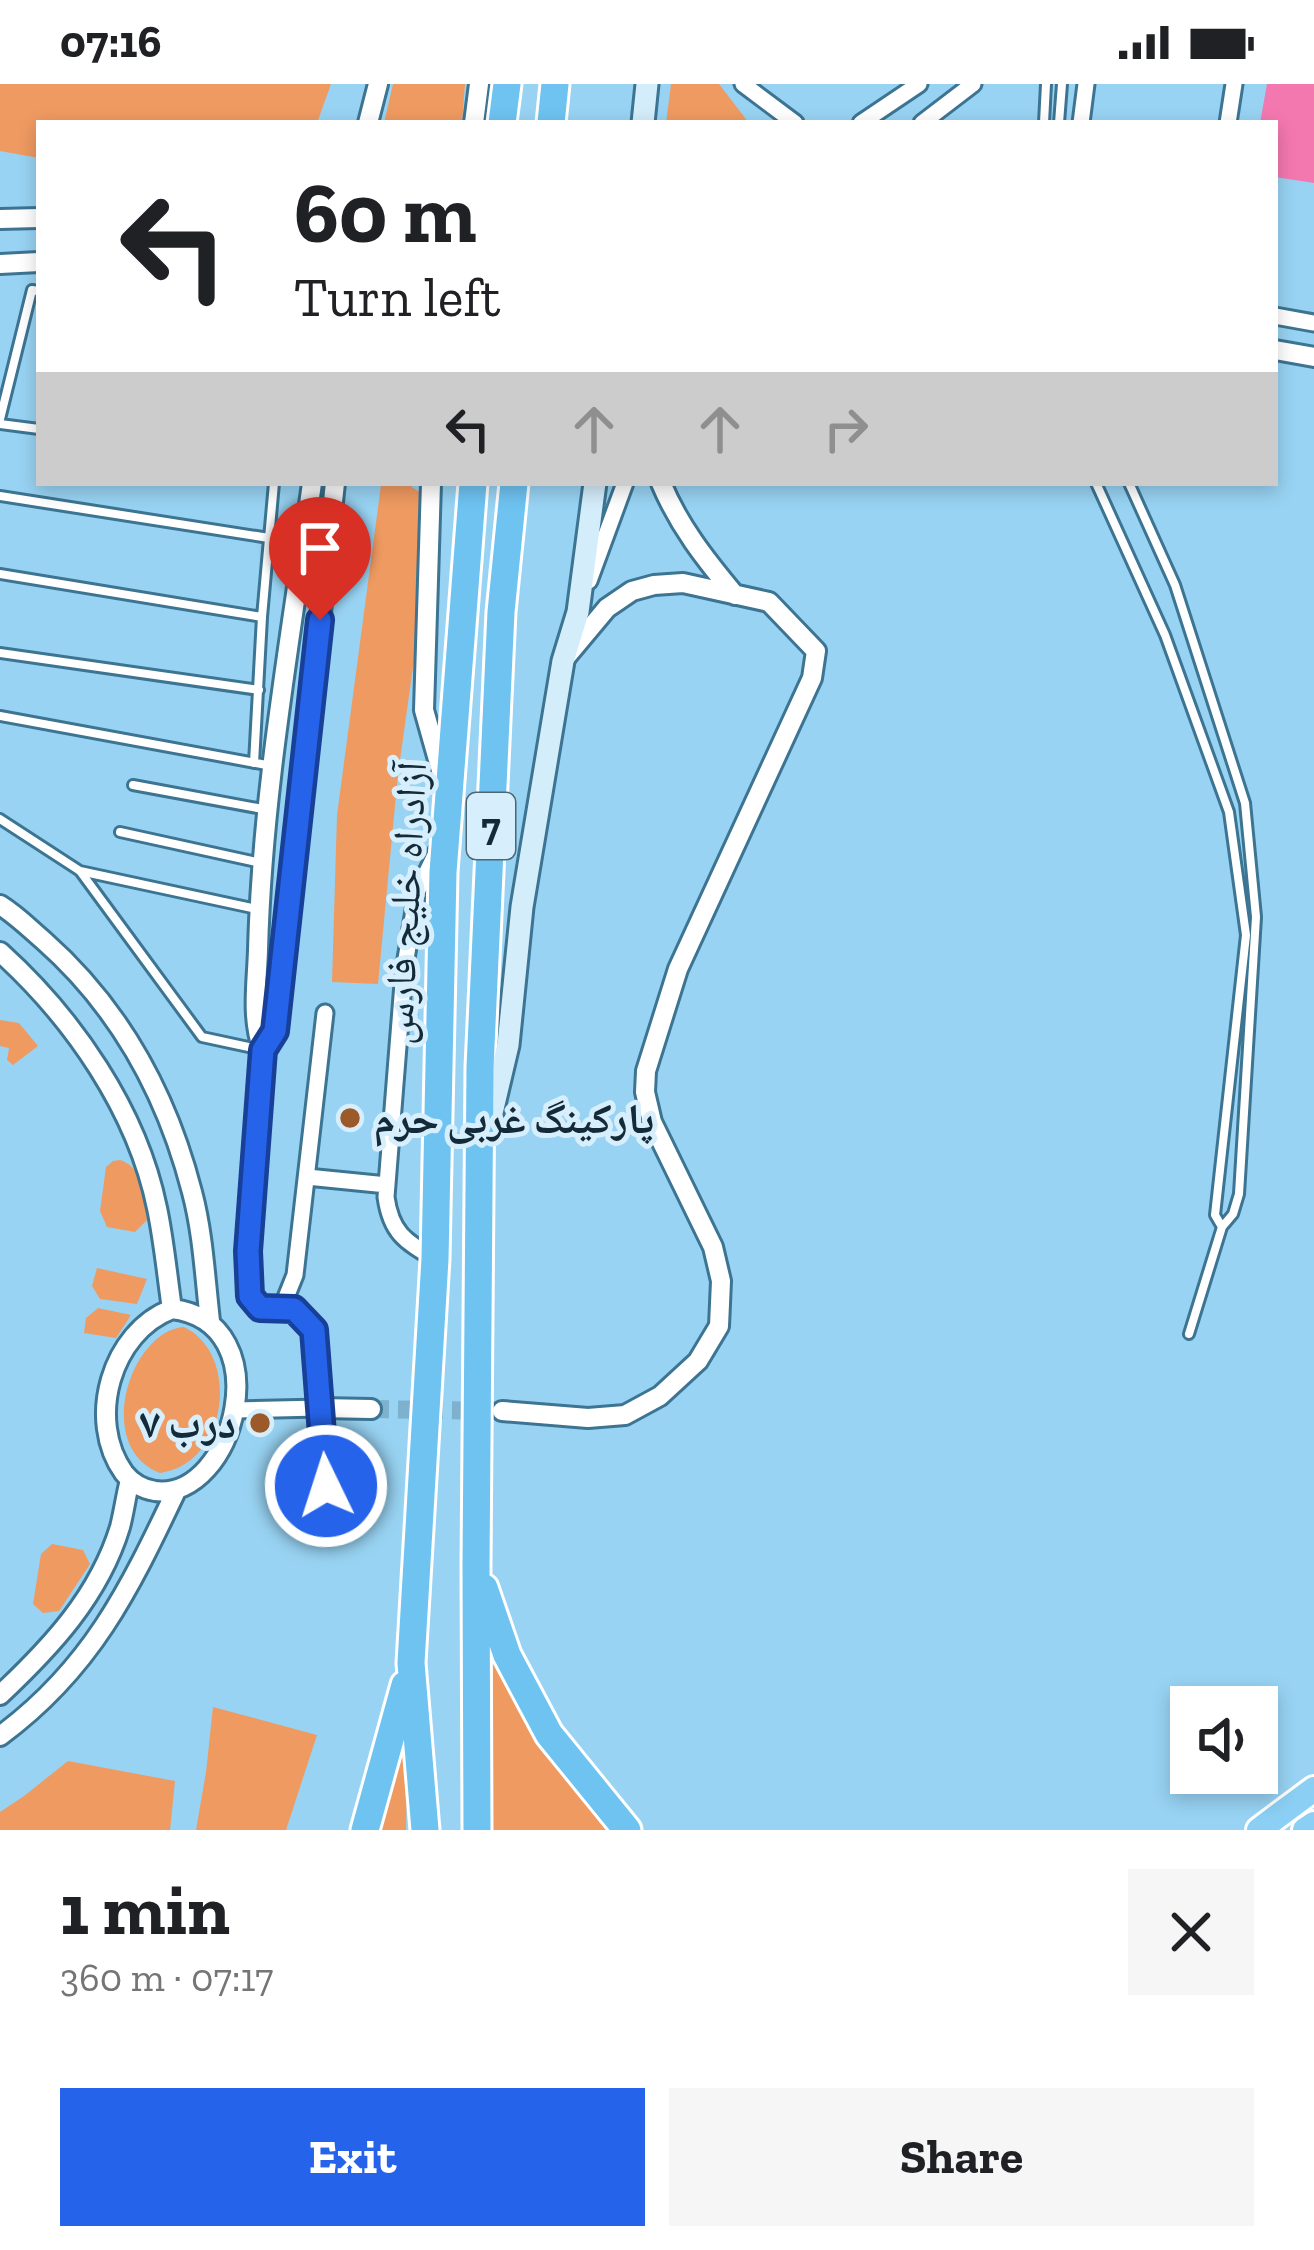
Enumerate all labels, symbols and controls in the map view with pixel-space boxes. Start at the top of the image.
text: 07:16 [60,15,162,69]
text: 60 m [294,163,477,264]
icon: left [96,168,252,324]
text: Turn left [294,265,501,330]
icon: left [435,396,501,462]
icon: ahead [561,396,627,462]
icon: ahead [687,396,753,462]
icon: right [813,396,879,462]
pin [269,497,371,620]
icon: arrive [287,515,353,581]
street label: آزادراه خلیج فارس [372,759,438,1046]
road number: 7 [467,793,515,859]
place label: پارکینگ غربی حرم [374,1093,654,1147]
marker: پارکینگ غربی حرم [337,1105,363,1131]
place label: درب ۷ [140,1398,236,1449]
marker: درب ۷ [247,1410,273,1436]
position arrow [263,1423,389,1549]
map controls [1170,1686,1278,1794]
button: sound [1170,1686,1278,1794]
text: 1 min [60,1866,230,1952]
button: close [1128,1869,1254,1995]
text: 360 m · 07:17 [60,1954,273,2001]
button: Exit [60,2088,645,2226]
button: Share [669,2088,1254,2226]

